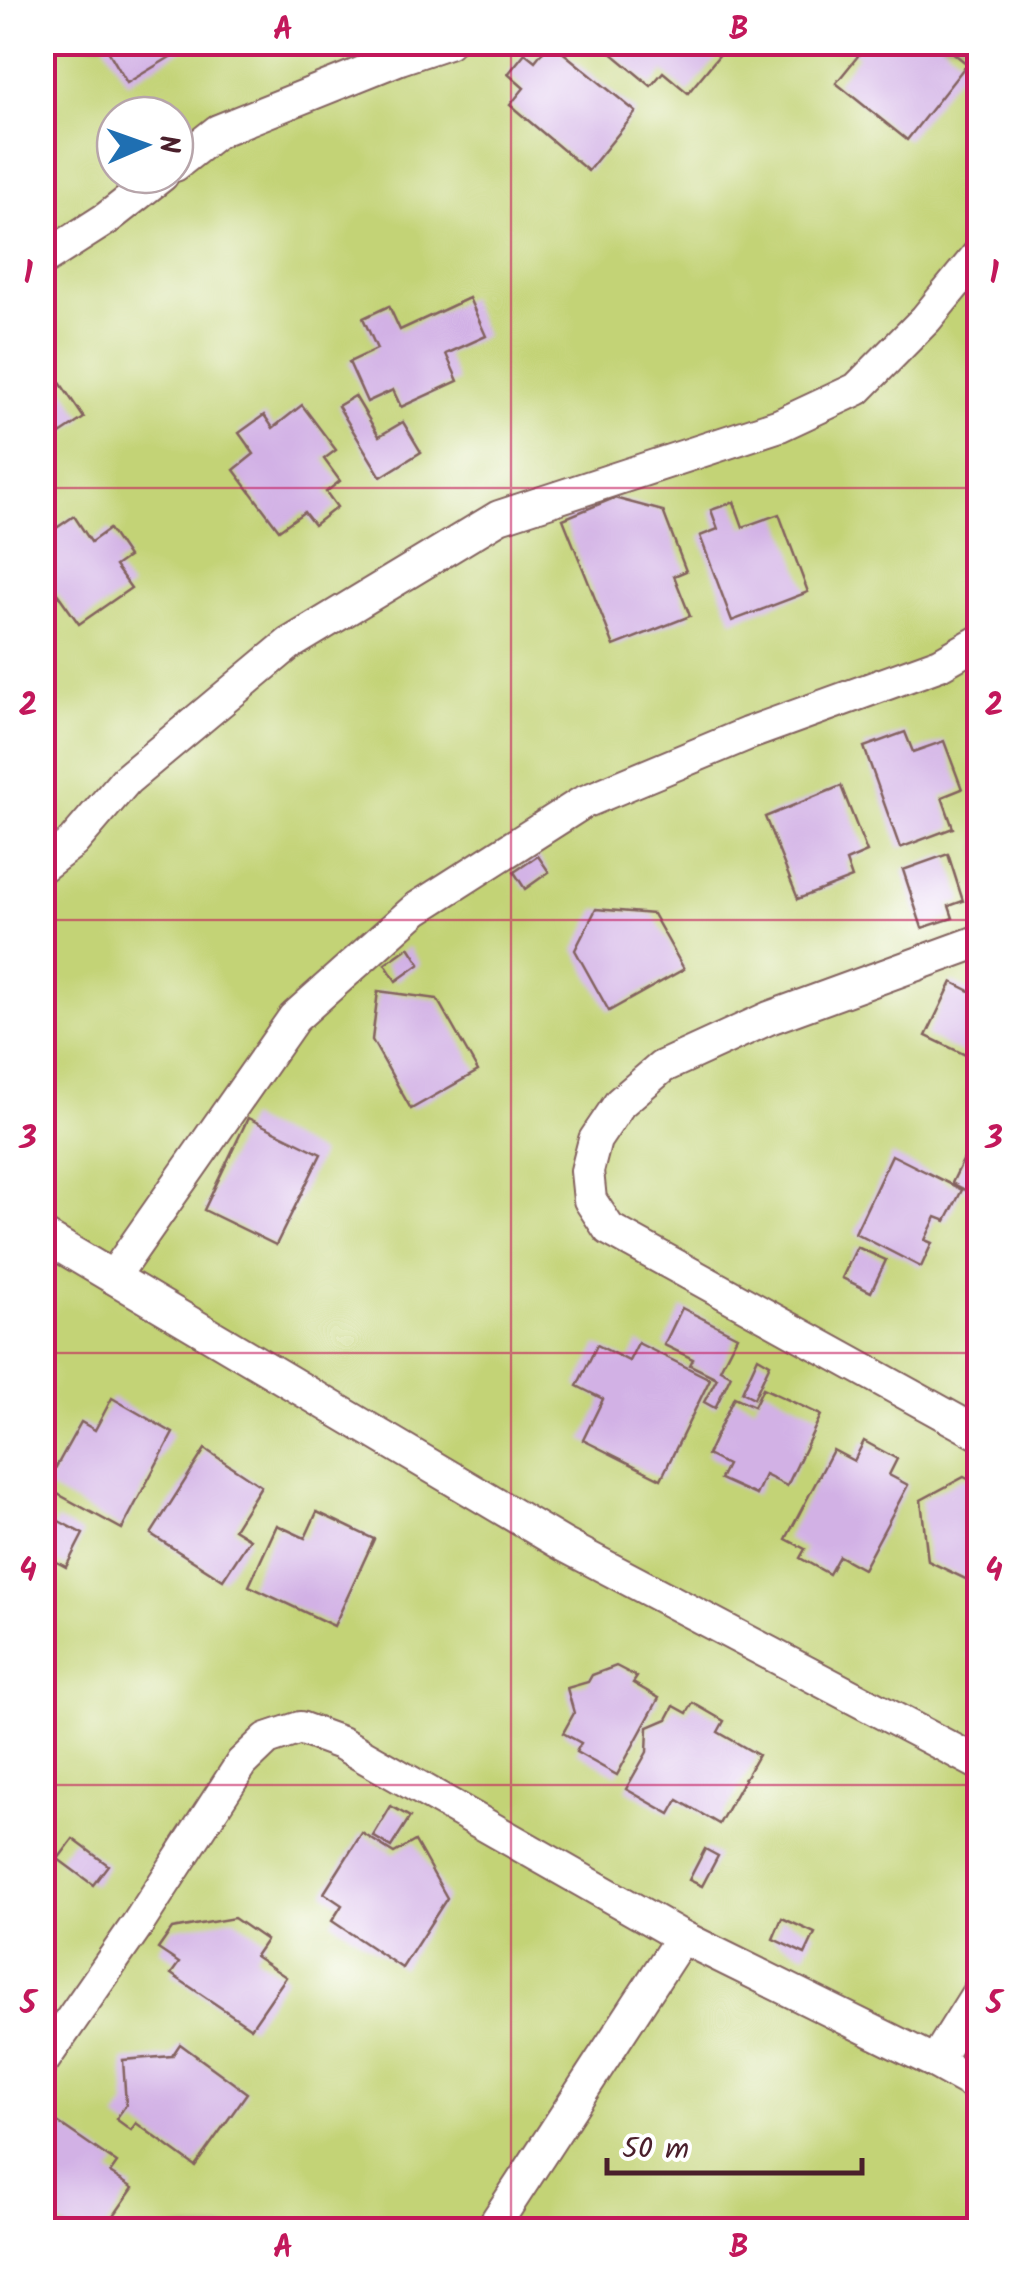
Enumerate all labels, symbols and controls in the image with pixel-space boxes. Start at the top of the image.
text: A [273,5,293,56]
text: B [729,5,749,56]
north arrow [95,95,195,195]
text: N [145,135,190,154]
text: 1 [23,249,33,300]
text: 1 [989,249,999,300]
text: 2 [19,681,37,732]
text: 2 [985,681,1003,732]
text: 3 [18,1114,37,1165]
text: 3 [984,1114,1003,1165]
text: 4 [19,1546,37,1597]
text: 4 [985,1546,1003,1597]
text: 5 [19,1979,39,2030]
text: 5 [985,1979,1005,2030]
scale bar [607,2113,862,2175]
text: 50 m [622,2126,689,2174]
text: A [273,2223,293,2273]
text: B [729,2223,749,2273]

